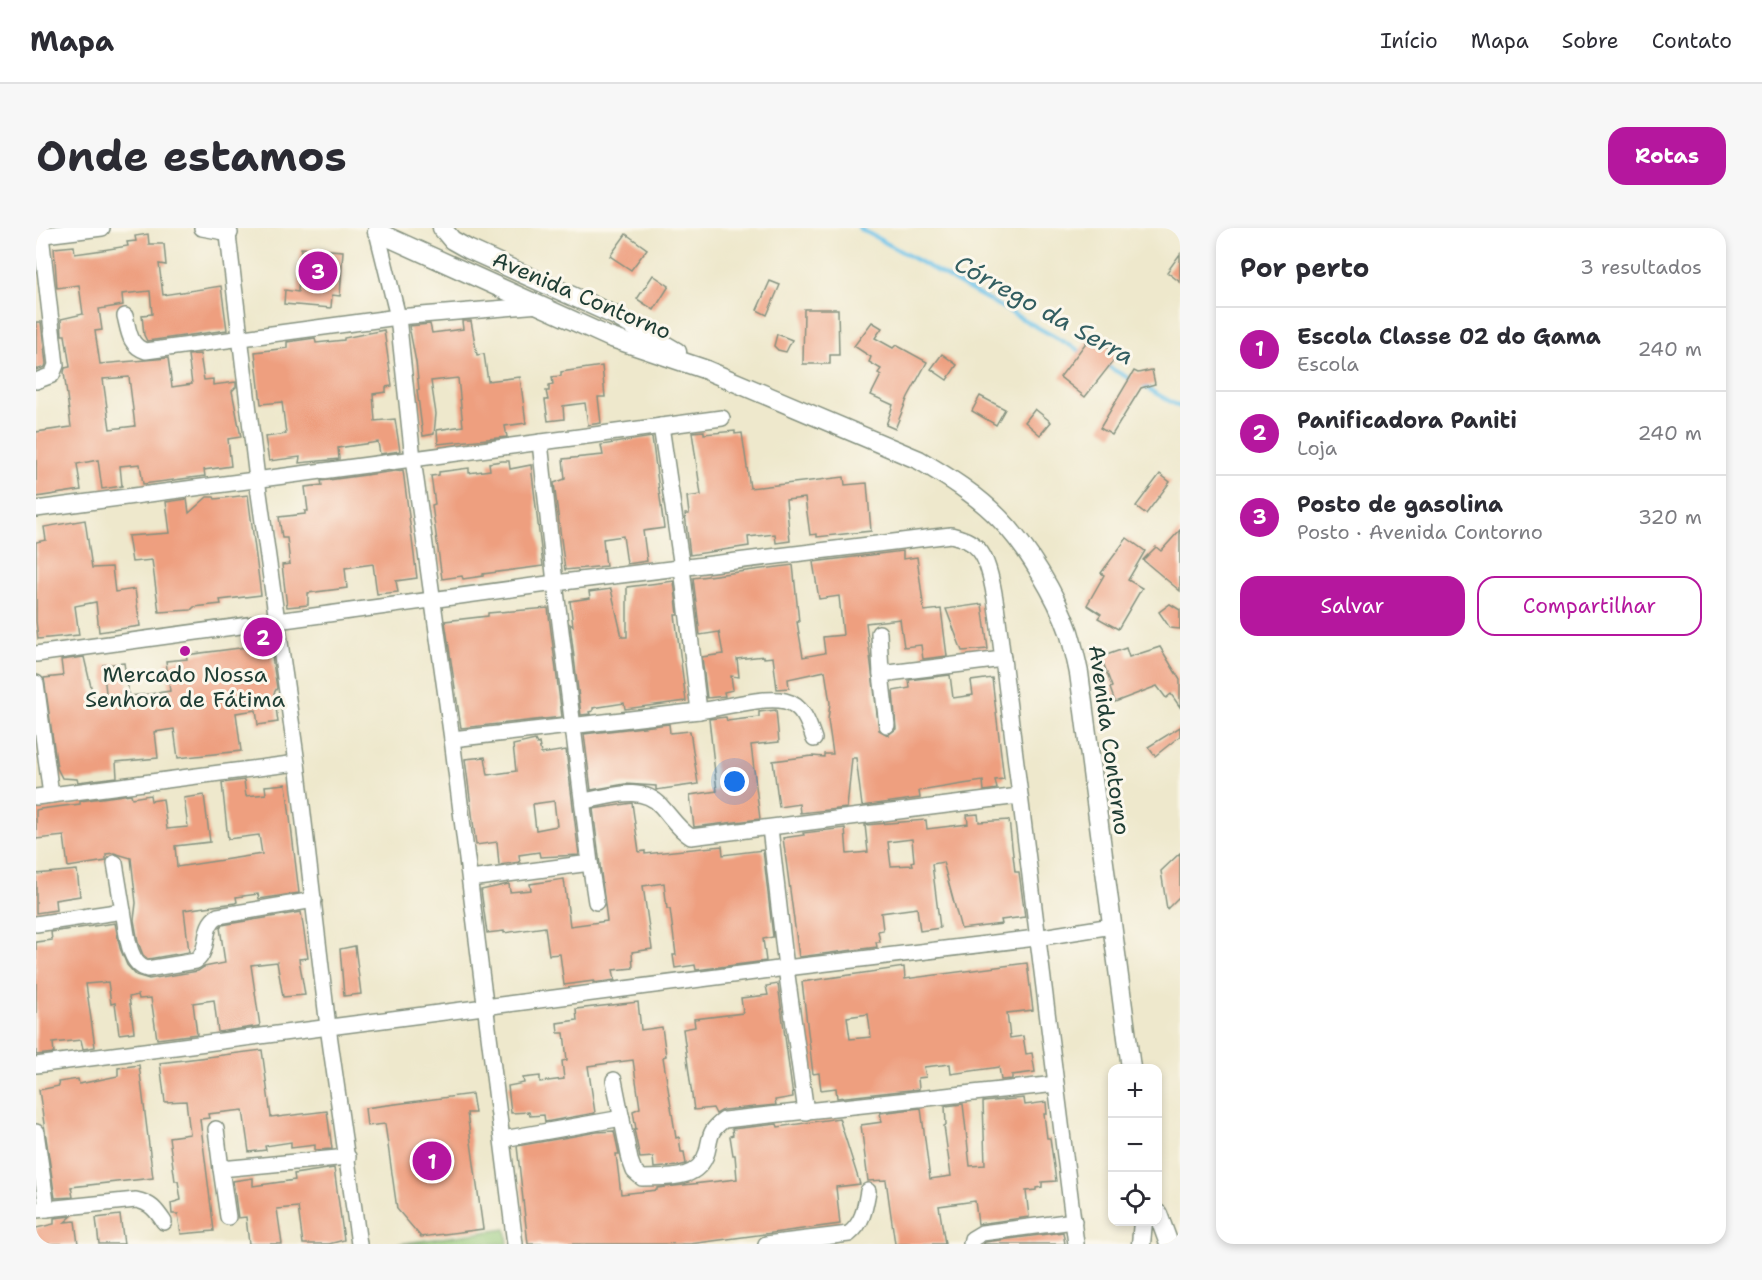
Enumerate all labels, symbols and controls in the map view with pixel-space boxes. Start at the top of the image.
text: Mapa [30,22,114,60]
text: Início [1380,27,1438,55]
text: Mapa [1471,27,1529,55]
text: Sobre [1562,27,1619,55]
text: Contato [1652,27,1732,55]
button: Rotas [1608,127,1726,185]
text: Onde estamos [36,128,347,184]
street label: Avenida Contorno [488,245,676,346]
water label: Córrego da Serra [949,247,1139,373]
pin: 3 [298,248,338,294]
text: Por perto [1240,250,1369,285]
text: 3 resultados [1580,254,1702,280]
text: Escola Classe 02 do Gama [1297,322,1601,351]
text: 1 [1255,336,1264,362]
text: 240 m [1637,336,1702,362]
text: Escola [1297,351,1359,377]
text: Panificadora Paniti [1297,406,1517,435]
text: 2 [1253,420,1267,446]
text: 240 m [1637,420,1702,446]
text: Loja [1297,435,1337,461]
text: Posto de gasolina [1297,490,1503,519]
text: 3 [1253,504,1267,530]
text: 320 m [1638,504,1702,530]
text: Posto · Avenida Contorno [1297,519,1543,545]
button: Salvar [1240,576,1465,636]
button: Compartilhar [1477,576,1702,636]
pin: 2 [244,614,282,660]
street label: Avenida Contorno [1082,643,1137,837]
marker: Mercado Nossa Senhora de Fátima [178,644,192,658]
place label: Mercado Nossa Senhora de Fátima [85,660,285,714]
your location [720,767,749,796]
map controls [1108,1064,1162,1226]
button: + [1108,1064,1162,1118]
button: − [1108,1118,1162,1172]
pin: 1 [412,1138,452,1184]
button: locate [1108,1172,1162,1226]

